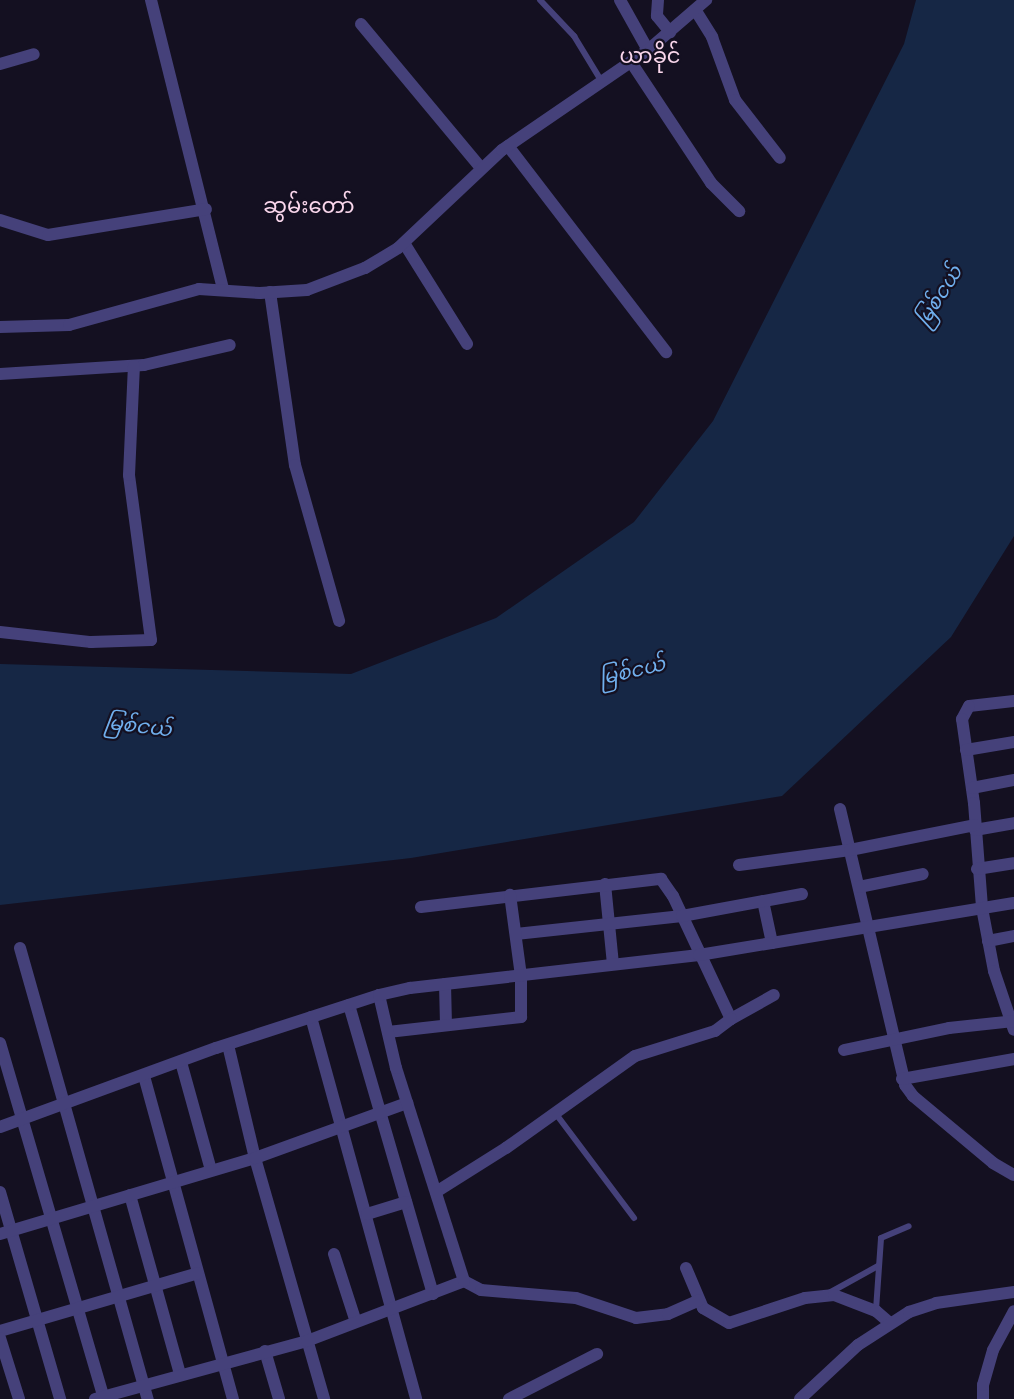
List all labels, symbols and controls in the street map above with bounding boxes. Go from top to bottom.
district label: ယာခိုင် [619,43,681,69]
district label: ဆွမ်းတော် [263,193,355,219]
water label: မြစ်ငယ် [911,261,967,331]
water label: မြစ်ငယ် [597,652,667,690]
water label: မြစ်ငယ် [103,710,173,742]

